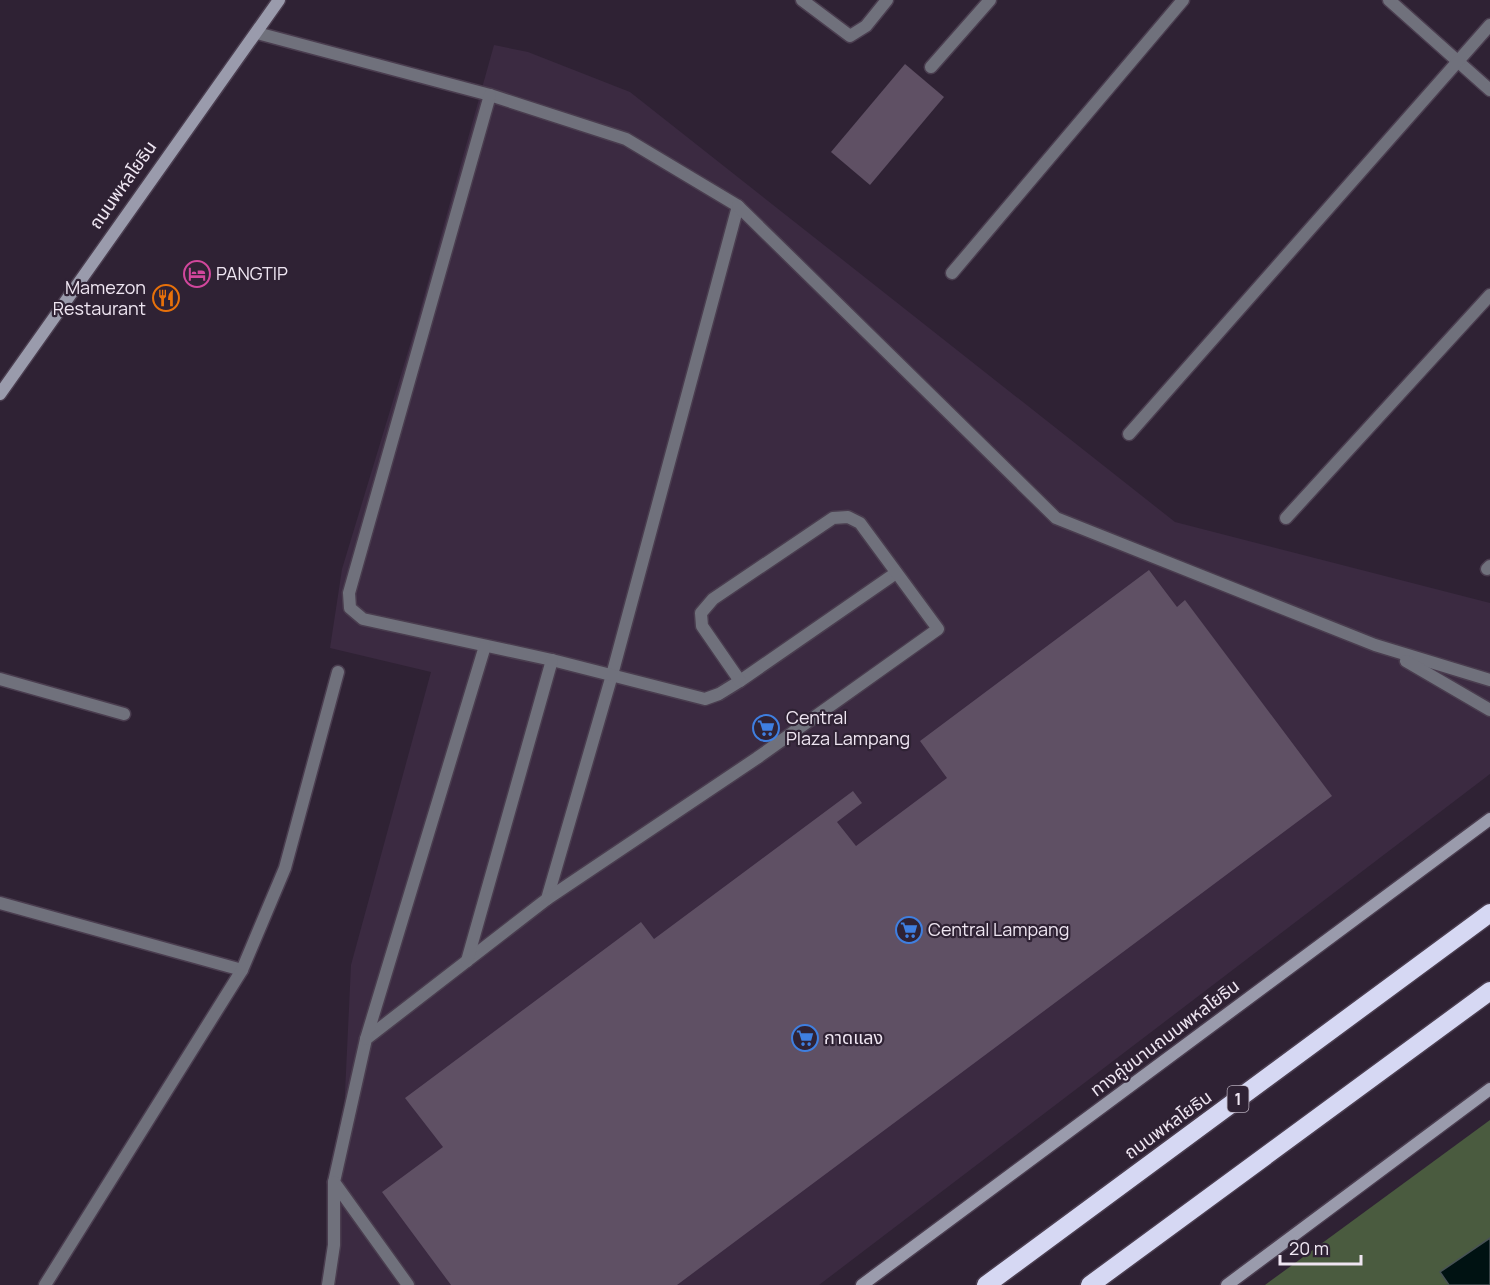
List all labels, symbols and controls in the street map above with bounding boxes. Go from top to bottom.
street label: ถนนพหลโยธิน [83,135,161,233]
hotel icon: PANGTIP [182,259,212,289]
place label: PANGTIP [216,261,288,285]
place label: Mamezon Restaurant [53,275,146,320]
restaurant icon: Mamezon Restaurant [151,283,181,313]
place label: Central Plaza Lampang [786,705,910,750]
supermarket icon: Central Plaza Lampang [751,713,781,743]
supermarket icon: Central Lampang [894,915,924,945]
place label: Central Lampang [928,917,1069,941]
street label: ทางคู่ขนานถนนพหลโยธิน [1085,973,1244,1102]
supermarket icon: กาดแลง [790,1023,820,1053]
place label: กาดแลง [824,1025,883,1049]
street label: ถนนพหลโยธิน [1119,1084,1216,1164]
road number: 1 [1228,1086,1248,1112]
scale bar [1280,1228,1361,1266]
text: 20 m [1289,1236,1329,1260]

